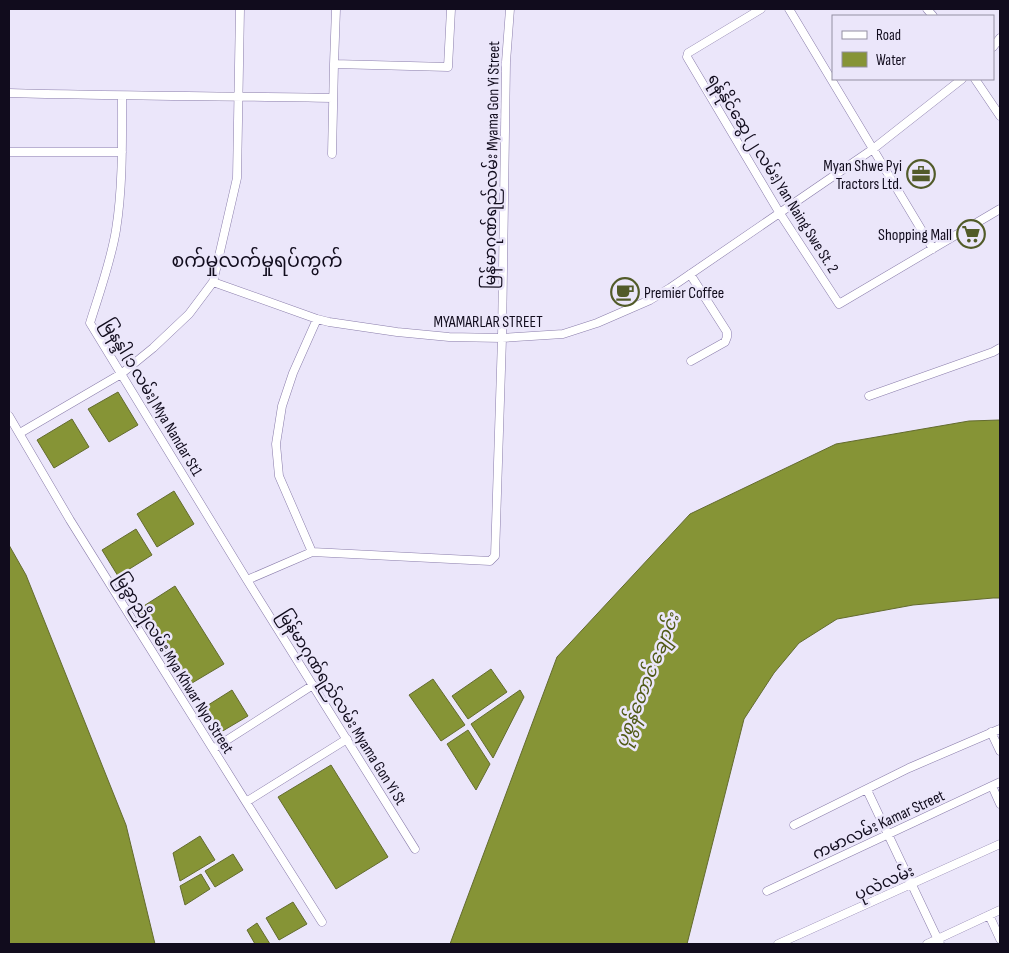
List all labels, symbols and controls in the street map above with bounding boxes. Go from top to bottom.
legend [832,15,994,80]
text: Road [876,26,901,45]
street label: မြန်မာဂုဏ်ရည်လမ်း Myama Gon Yi Street [478,41,508,289]
text: Water [876,51,907,70]
street label: ရန်နိုင်ဆွေ (၂ လမ်း) Yan Naing Swe St. 2 [700,69,845,279]
place label: Myan Shwe Pyi Tractors Ltd. [823,157,902,194]
office icon: Myan Shwe Pyi Tractors Ltd. [906,159,936,189]
supermarket icon: Shopping Mall [956,219,986,249]
place label: Shopping Mall [878,226,952,245]
district label: စက်မှုလက်မှုရပ်ကွက် [171,246,343,276]
cafe icon: Premier Coffee [610,277,640,307]
place label: Premier Coffee [644,284,724,303]
street label: MYAMARLAR STREET [433,313,543,332]
street label: မြနန္ဒါ (၁ လမ်း) Mya Nandar St1 [94,314,209,482]
street label: မြခွာညိုလမ်း Mya Khwar Nyo Street [108,569,240,759]
street label: မြန်မာဂုဏ်ရည်လမ်း Myama Gon Yi St [270,605,412,811]
water label: ပုစွန်တောင် ချောင်း [608,607,688,752]
street label: ကမာလမ်း Kamar Street [808,784,948,864]
street label: ပုလဲလမ်း [851,859,919,909]

